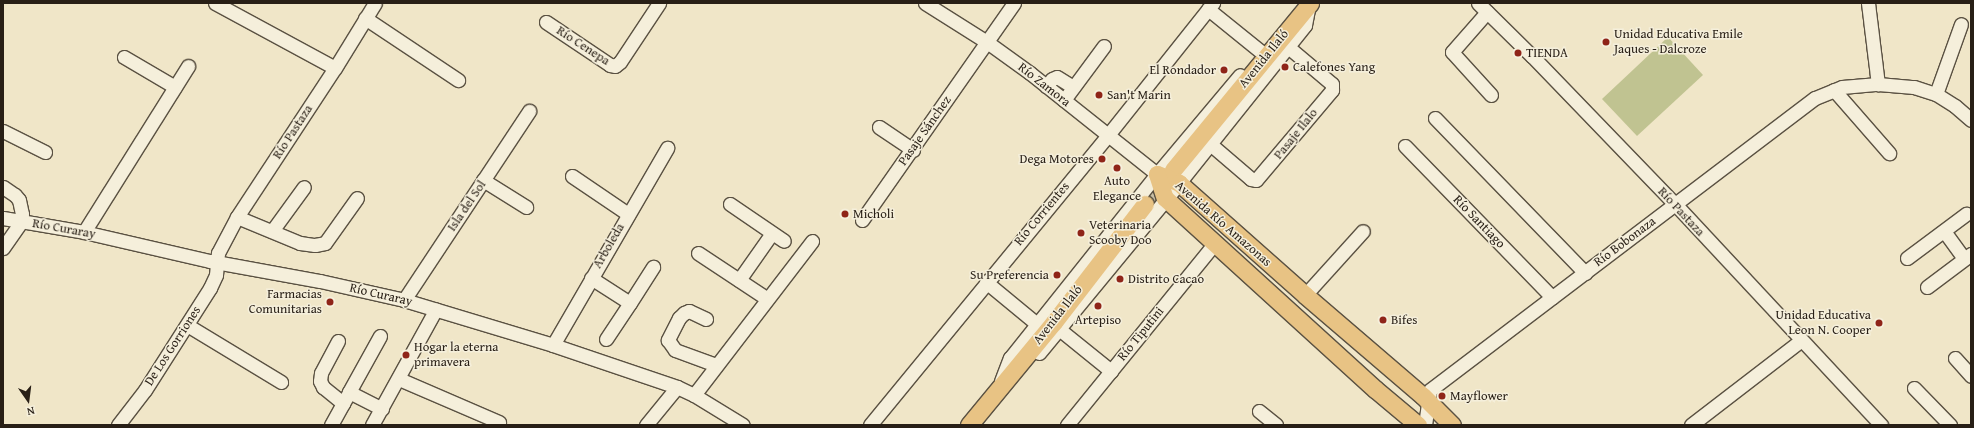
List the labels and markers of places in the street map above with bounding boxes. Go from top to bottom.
place label: Unidad Educativa Emile Jaques - Dalcroze [1614,27,1743,58]
marker: Unidad Educativa Emile Jaques - Dalcroze [1601,37,1611,47]
place label: TIENDA [1526,45,1568,61]
marker: TIENDA [1513,48,1523,58]
place label: Calefones Yang [1293,59,1375,75]
place label: El Rondador [1149,62,1216,78]
marker: Calefones Yang [1280,62,1290,72]
marker: El Rondador [1219,65,1229,75]
place label: San't Marin [1107,87,1171,103]
marker: San't Marin [1094,90,1104,100]
place label: Dega Motores [1020,151,1094,167]
marker: Dega Motores [1097,154,1107,164]
marker: Auto Elegance [1112,163,1122,173]
place label: Auto Elegance [1093,174,1141,205]
place label: Micholi [853,206,894,222]
marker: Micholi [840,209,850,219]
place label: Veterinaria Scooby Doo [1089,218,1152,249]
marker: Veterinaria Scooby Doo [1076,228,1086,238]
place label: Su Preferencia [970,267,1049,283]
marker: Su Preferencia [1052,270,1062,280]
place label: Distrito Cacao [1128,271,1204,287]
marker: Distrito Cacao [1115,274,1125,284]
place label: Farmacias Comunitarias [249,287,322,318]
marker: Farmacias Comunitarias [325,297,335,307]
marker: Artepiso [1093,301,1103,311]
place label: Unidad Educativa Leon N. Cooper [1776,308,1871,339]
place label: Artepiso [1075,312,1121,328]
place label: Bifes [1391,312,1417,328]
marker: Bifes [1378,315,1388,325]
marker: Unidad Educativa Leon N. Cooper [1874,318,1884,328]
place label: Hogar la eterna primavera [414,340,498,371]
marker: Hogar la eterna primavera [401,350,411,360]
place label: Mayflower [1450,388,1508,404]
marker: Mayflower [1437,391,1447,401]

